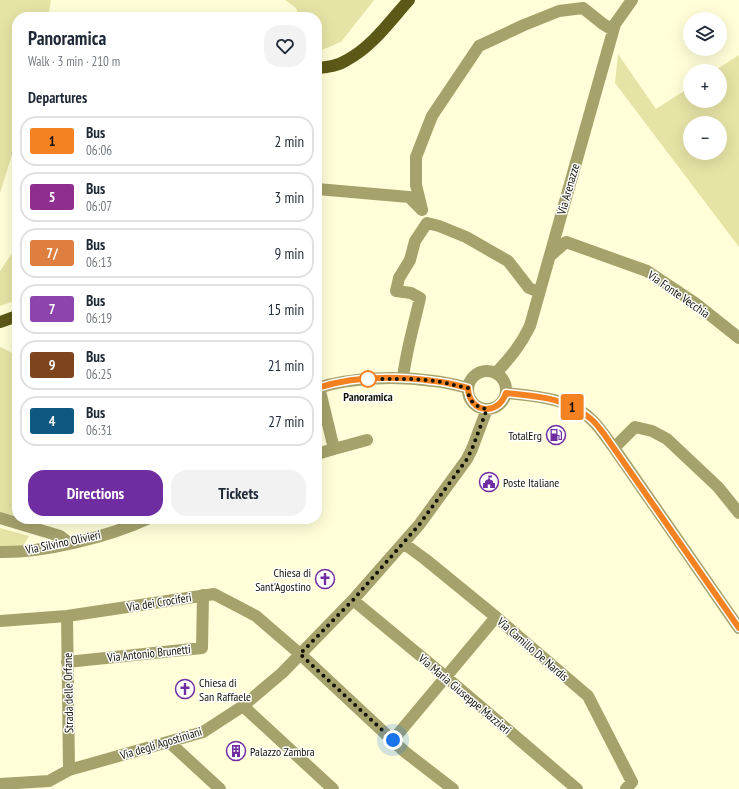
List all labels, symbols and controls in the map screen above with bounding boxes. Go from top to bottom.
map controls [683,12,727,160]
button: layers [683,12,727,56]
button: heart [264,25,306,67]
text: Panoramica [28,26,106,50]
text: Walk · 3 min · 210 m [28,53,120,70]
button: + [683,64,727,108]
text: Departures [28,88,87,107]
button: − [683,116,727,160]
text: Bus [86,123,105,142]
text: 1 [49,132,55,150]
text: 2 min [274,132,304,151]
text: 06:06 [86,142,112,159]
street label: Via Arenazze [553,162,582,217]
text: Bus [86,179,105,198]
text: 5 [49,188,55,206]
text: 3 min [274,188,304,207]
text: 06:07 [86,198,112,215]
text: Bus [86,235,105,254]
text: 7/ [46,244,58,262]
text: 9 min [274,244,304,263]
text: 06:13 [86,254,112,271]
street label: Via Fonte Vecchia [644,267,713,321]
text: Bus [86,291,105,310]
text: 7 [49,300,55,318]
text: 15 min [268,300,304,319]
text: 06:19 [86,310,112,327]
text: Bus [86,347,105,366]
text: 9 [49,356,55,374]
text: 21 min [268,356,304,375]
text: 06:25 [86,366,112,383]
marker: Panoramica [359,370,377,388]
place label: Panoramica [343,389,393,404]
line badge: 1 [559,394,585,420]
text: 1 [569,398,575,416]
text: Bus [86,403,105,422]
text: 4 [49,412,55,430]
text: 27 min [268,412,304,431]
text: 06:31 [86,422,112,439]
fuel station icon: TotalErg [545,424,567,446]
place label: TotalErg [508,428,542,443]
button: Directions [28,470,163,516]
button: Tickets [171,470,306,516]
public building icon: Poste Italiane [478,471,500,493]
place label: Poste Italiane [503,475,559,490]
street label: Via Silvino Olivieri [23,527,102,557]
place label: Chiesa di Sant'Agostino [255,565,311,594]
church icon: Chiesa di Sant'Agostino [314,568,336,590]
street label: Via dei Crociferi [125,589,192,615]
street label: Via Camillo De Nardis [494,613,572,684]
street label: Via Antonio Brunetti [106,641,191,665]
street label: Via Maria Giuseppe Mazzieri [415,650,514,737]
street label: Strada delle Orfane [60,653,76,733]
place label: Chiesa di San Raffaele [199,675,251,704]
church icon: Chiesa di San Raffaele [174,678,196,700]
street label: Via degli Agostiniani [117,723,204,763]
your location [383,730,403,750]
building icon: Palazzo Zambra [225,740,247,762]
place label: Palazzo Zambra [250,744,315,759]

